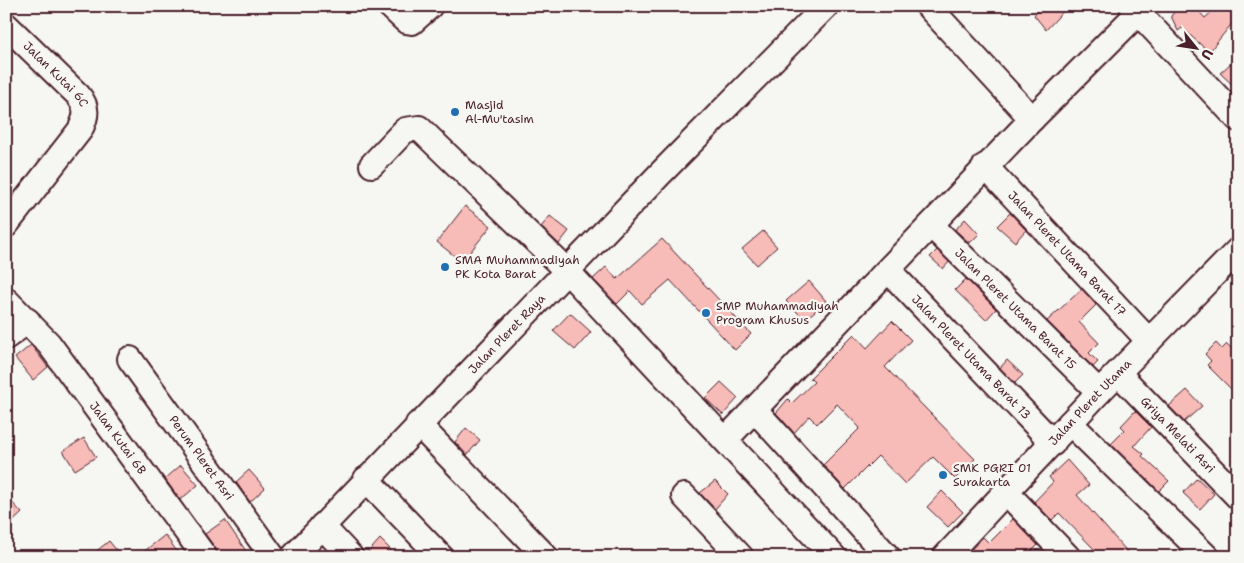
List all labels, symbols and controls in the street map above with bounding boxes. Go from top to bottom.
north arrow [1172,22,1222,72]
street label: Jalan Kutai 6C [20,38,92,109]
text: U [1197,46,1217,63]
place label: Masjid Al-Mu'tasim [465,97,534,127]
marker: Masjid Al-Mu'tasim [449,106,461,118]
street label: Jalan Pleret Utama Barat 17 [1004,188,1130,320]
street label: Jalan Pleret Utama Barat 15 [951,245,1080,373]
place label: SMA Muhammadiyah PK Kota Barat [455,252,580,282]
marker: SMA Muhammadiyah PK Kota Barat [439,261,451,273]
street label: Jalan Pleret Raya [465,290,549,377]
street label: Jalan Pleret Utama Barat 13 [908,292,1034,423]
place label: SMP Muhammadiyah Program Khusus [716,298,839,328]
marker: SMP Muhammadiyah Program Khusus [700,307,712,319]
street label: Jalan Pleret Utama [1045,355,1135,449]
street label: Griya Melati Asri [1137,393,1219,477]
street label: Jalan Kutai 6B [86,398,150,478]
street label: Perum Pleret Asri [165,412,237,503]
place label: SMK PGRI 01 Surakarta [953,460,1031,490]
marker: SMK PGRI 01 Surakarta [937,469,949,481]

